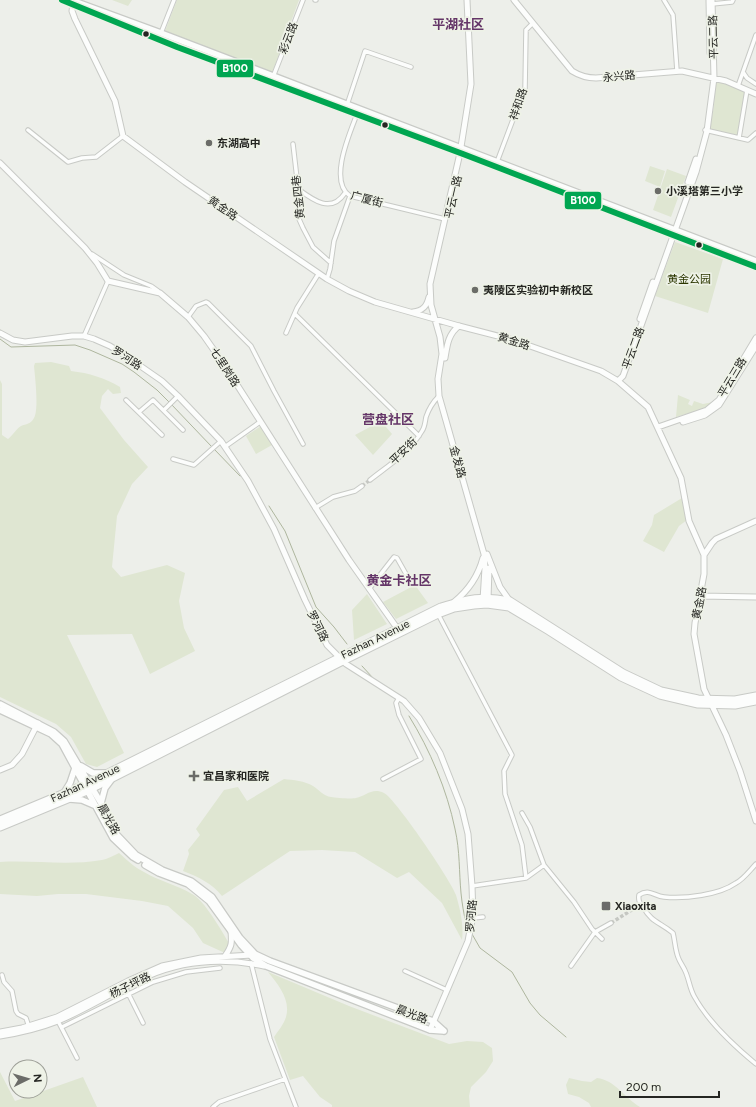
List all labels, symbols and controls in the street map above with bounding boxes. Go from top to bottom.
street label: 平云二路 [707,15,720,59]
district label: 平湖社区 [432,17,484,32]
street label: 彩云路 [276,20,300,56]
unlabelled marker [141,29,151,39]
line badge: B100 [216,59,254,78]
text: B100 [222,62,248,75]
street label: 永兴路 [602,69,636,84]
street label: 祥和路 [507,86,530,122]
unlabelled marker [380,120,390,130]
place label: 东湖高中 [217,137,261,150]
marker: 东湖高中 [204,138,214,148]
street label: 黄金四巷 [290,174,307,220]
street label: 平云一路 [442,174,465,220]
place label: 小溪塔第三小学 [666,185,743,198]
marker: 小溪塔第三小学 [653,186,663,196]
street label: 广厦街 [349,189,384,210]
line badge: B100 [564,191,602,210]
street label: 黄金路 [205,194,240,223]
text: B100 [570,194,596,207]
unlabelled marker [694,240,704,250]
park label: 黄金公园 [667,273,711,286]
place label: 夷陵区实验初中新校区 [483,284,593,297]
marker: 夷陵区实验初中新校区 [470,285,480,295]
street label: 平云二路 [620,325,647,371]
street label: 黄金路 [496,330,532,353]
street label: 罗河路 [109,344,144,373]
street label: 七里岗路 [207,345,242,389]
street label: 平云三路 [716,355,749,399]
district label: 营盘社区 [362,412,414,427]
street label: 平安街 [387,435,420,467]
street label: 金发路 [447,445,468,480]
district label: 黄金卡社区 [366,573,432,588]
street label: 黄金路 [690,586,709,621]
street label: 罗河路 [304,609,331,644]
street label: Fazhan Avenue [339,617,412,662]
street label: Fazhan Avenue [49,762,122,805]
marker: 宜昌家和医院 [188,770,200,782]
place label: 宜昌家和医院 [203,770,269,783]
street label: 晨光路 [95,802,122,837]
street label: 罗河路 [464,899,479,933]
marker: Xiaoxita [600,900,612,912]
place label: Xiaoxita [615,900,657,913]
street label: 杨子坪路 [108,970,153,1001]
street label: 晨光路 [394,1003,430,1026]
north arrow [8,1059,48,1099]
text: N [31,1073,44,1083]
scale bar [620,1073,719,1099]
text: 200 m [626,1080,661,1094]

